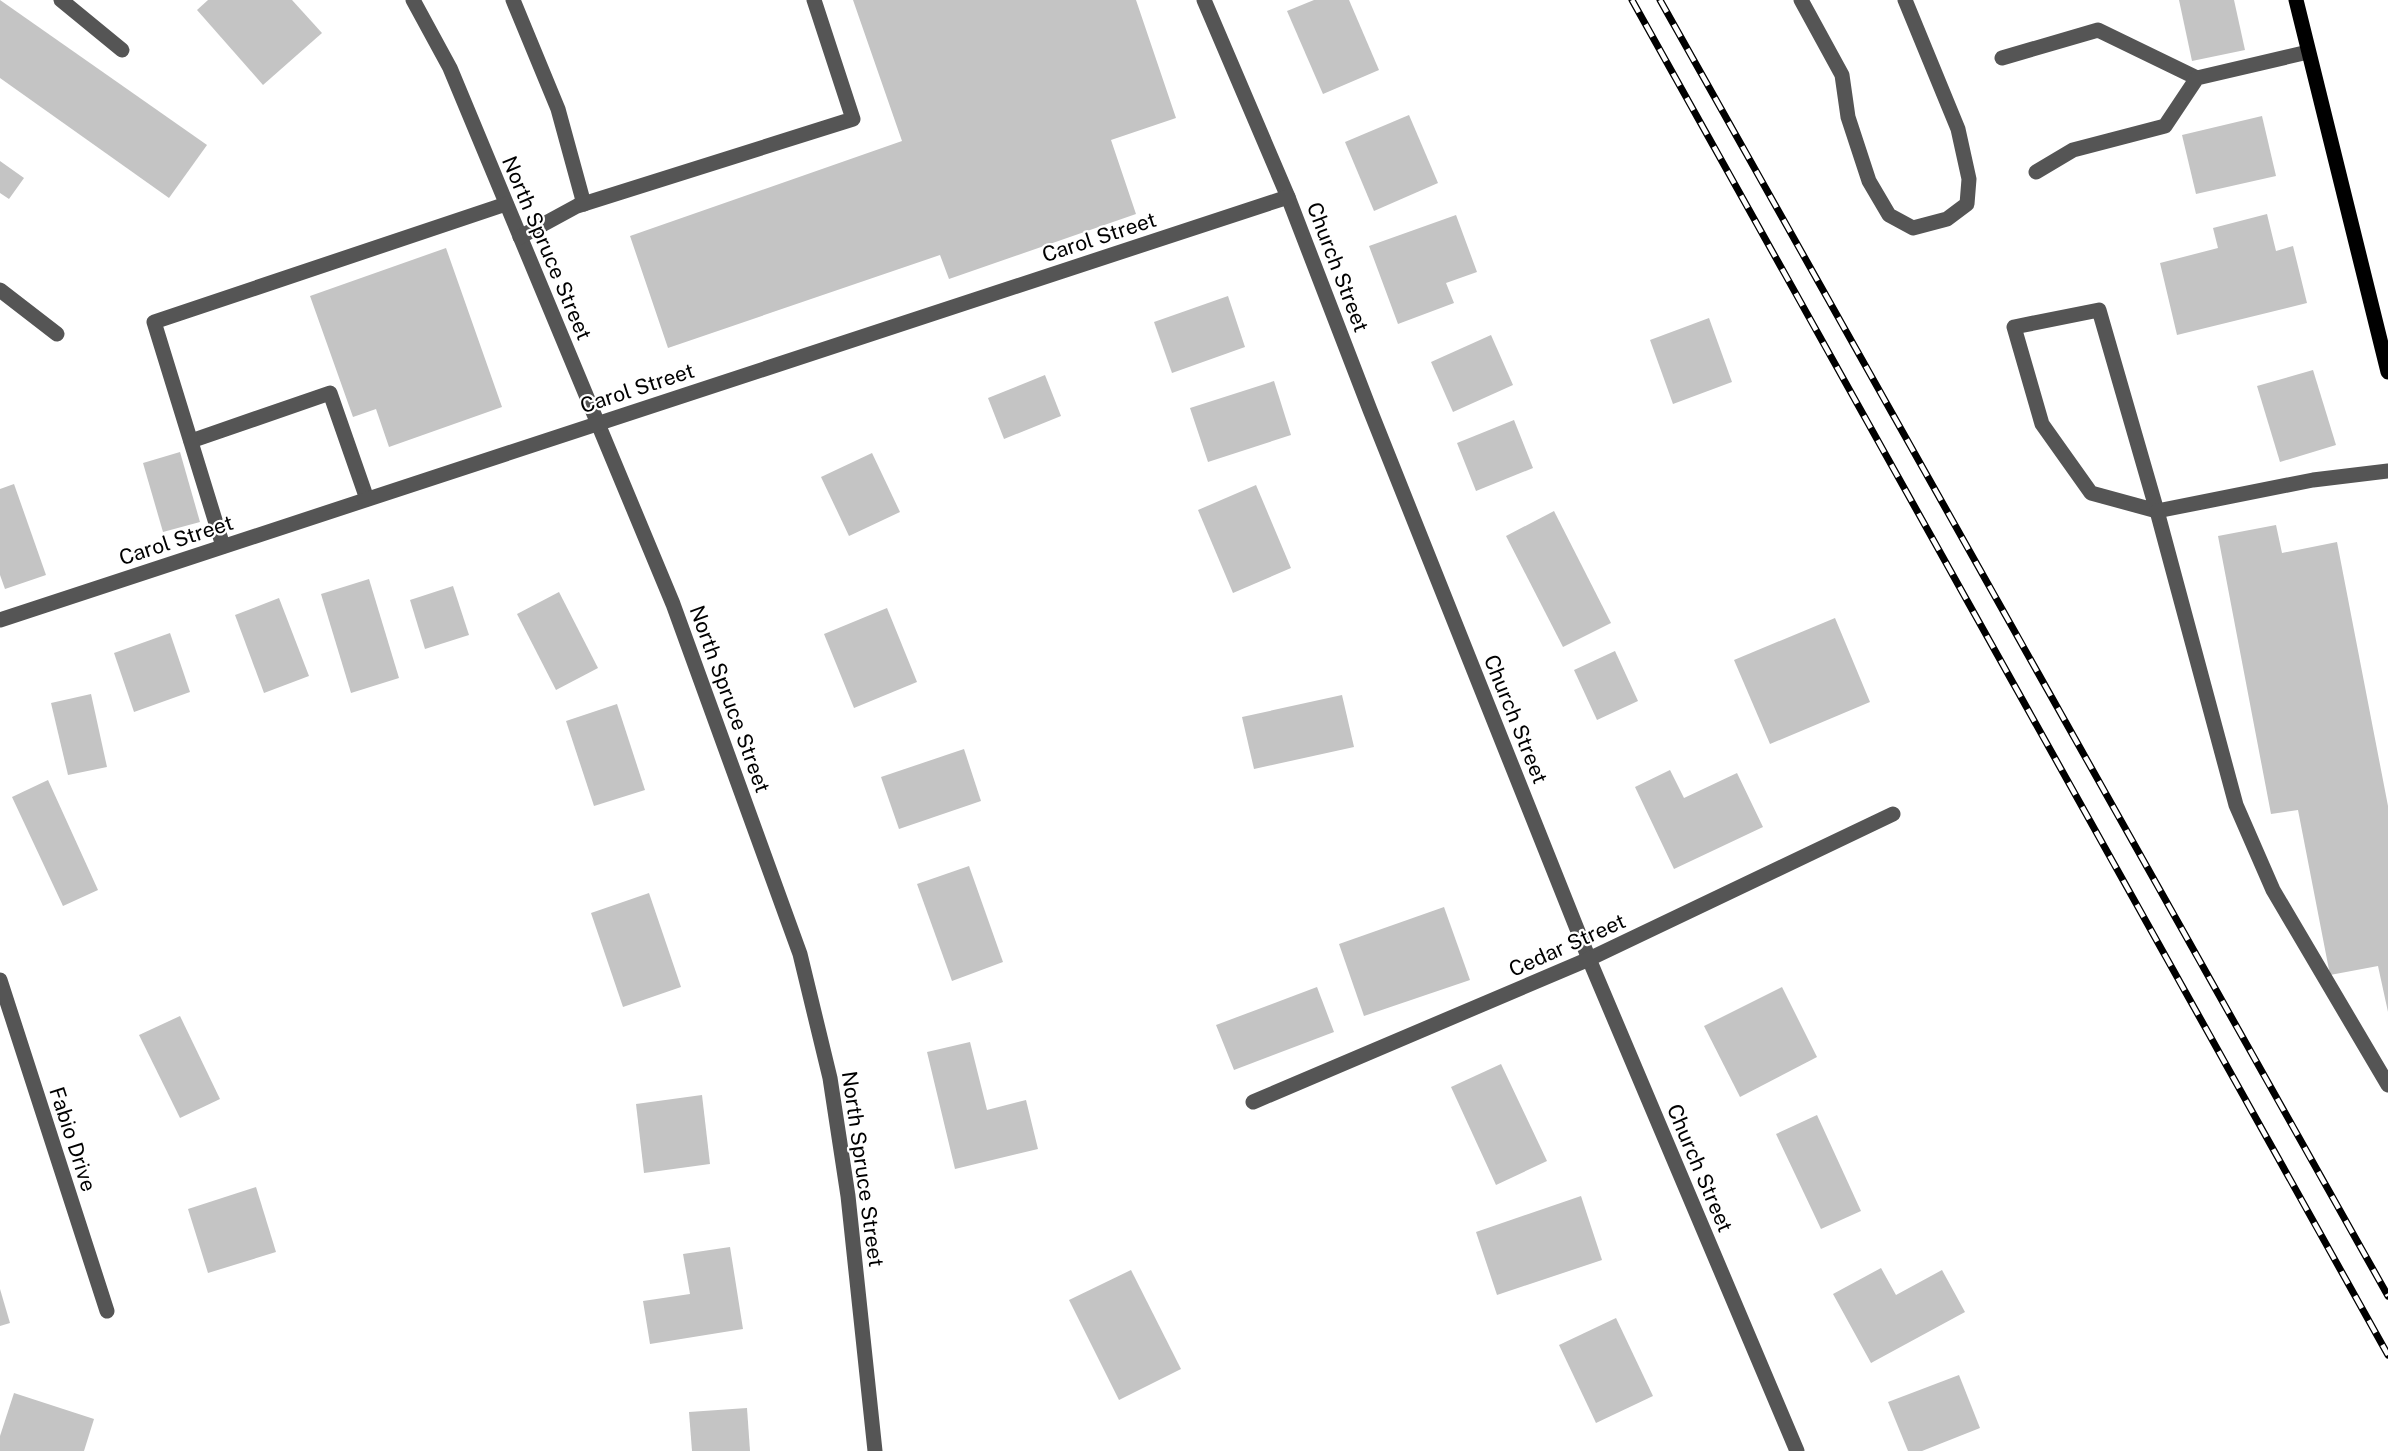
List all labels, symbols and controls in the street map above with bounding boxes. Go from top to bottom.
street label: North Spruce Street [497,152,597,344]
street label: Church Street [1302,199,1374,335]
street label: Carol Street [1039,207,1159,267]
street label: Carol Street [577,358,697,418]
street label: Carol Street [116,510,236,570]
street label: North Spruce Street [685,602,775,796]
street label: Church Street [1479,651,1553,787]
street label: Cedar Street [1505,908,1629,982]
street label: North Spruce Street [837,1070,889,1268]
street label: Fabio Drive [44,1083,102,1195]
street label: Church Street [1662,1100,1738,1236]

